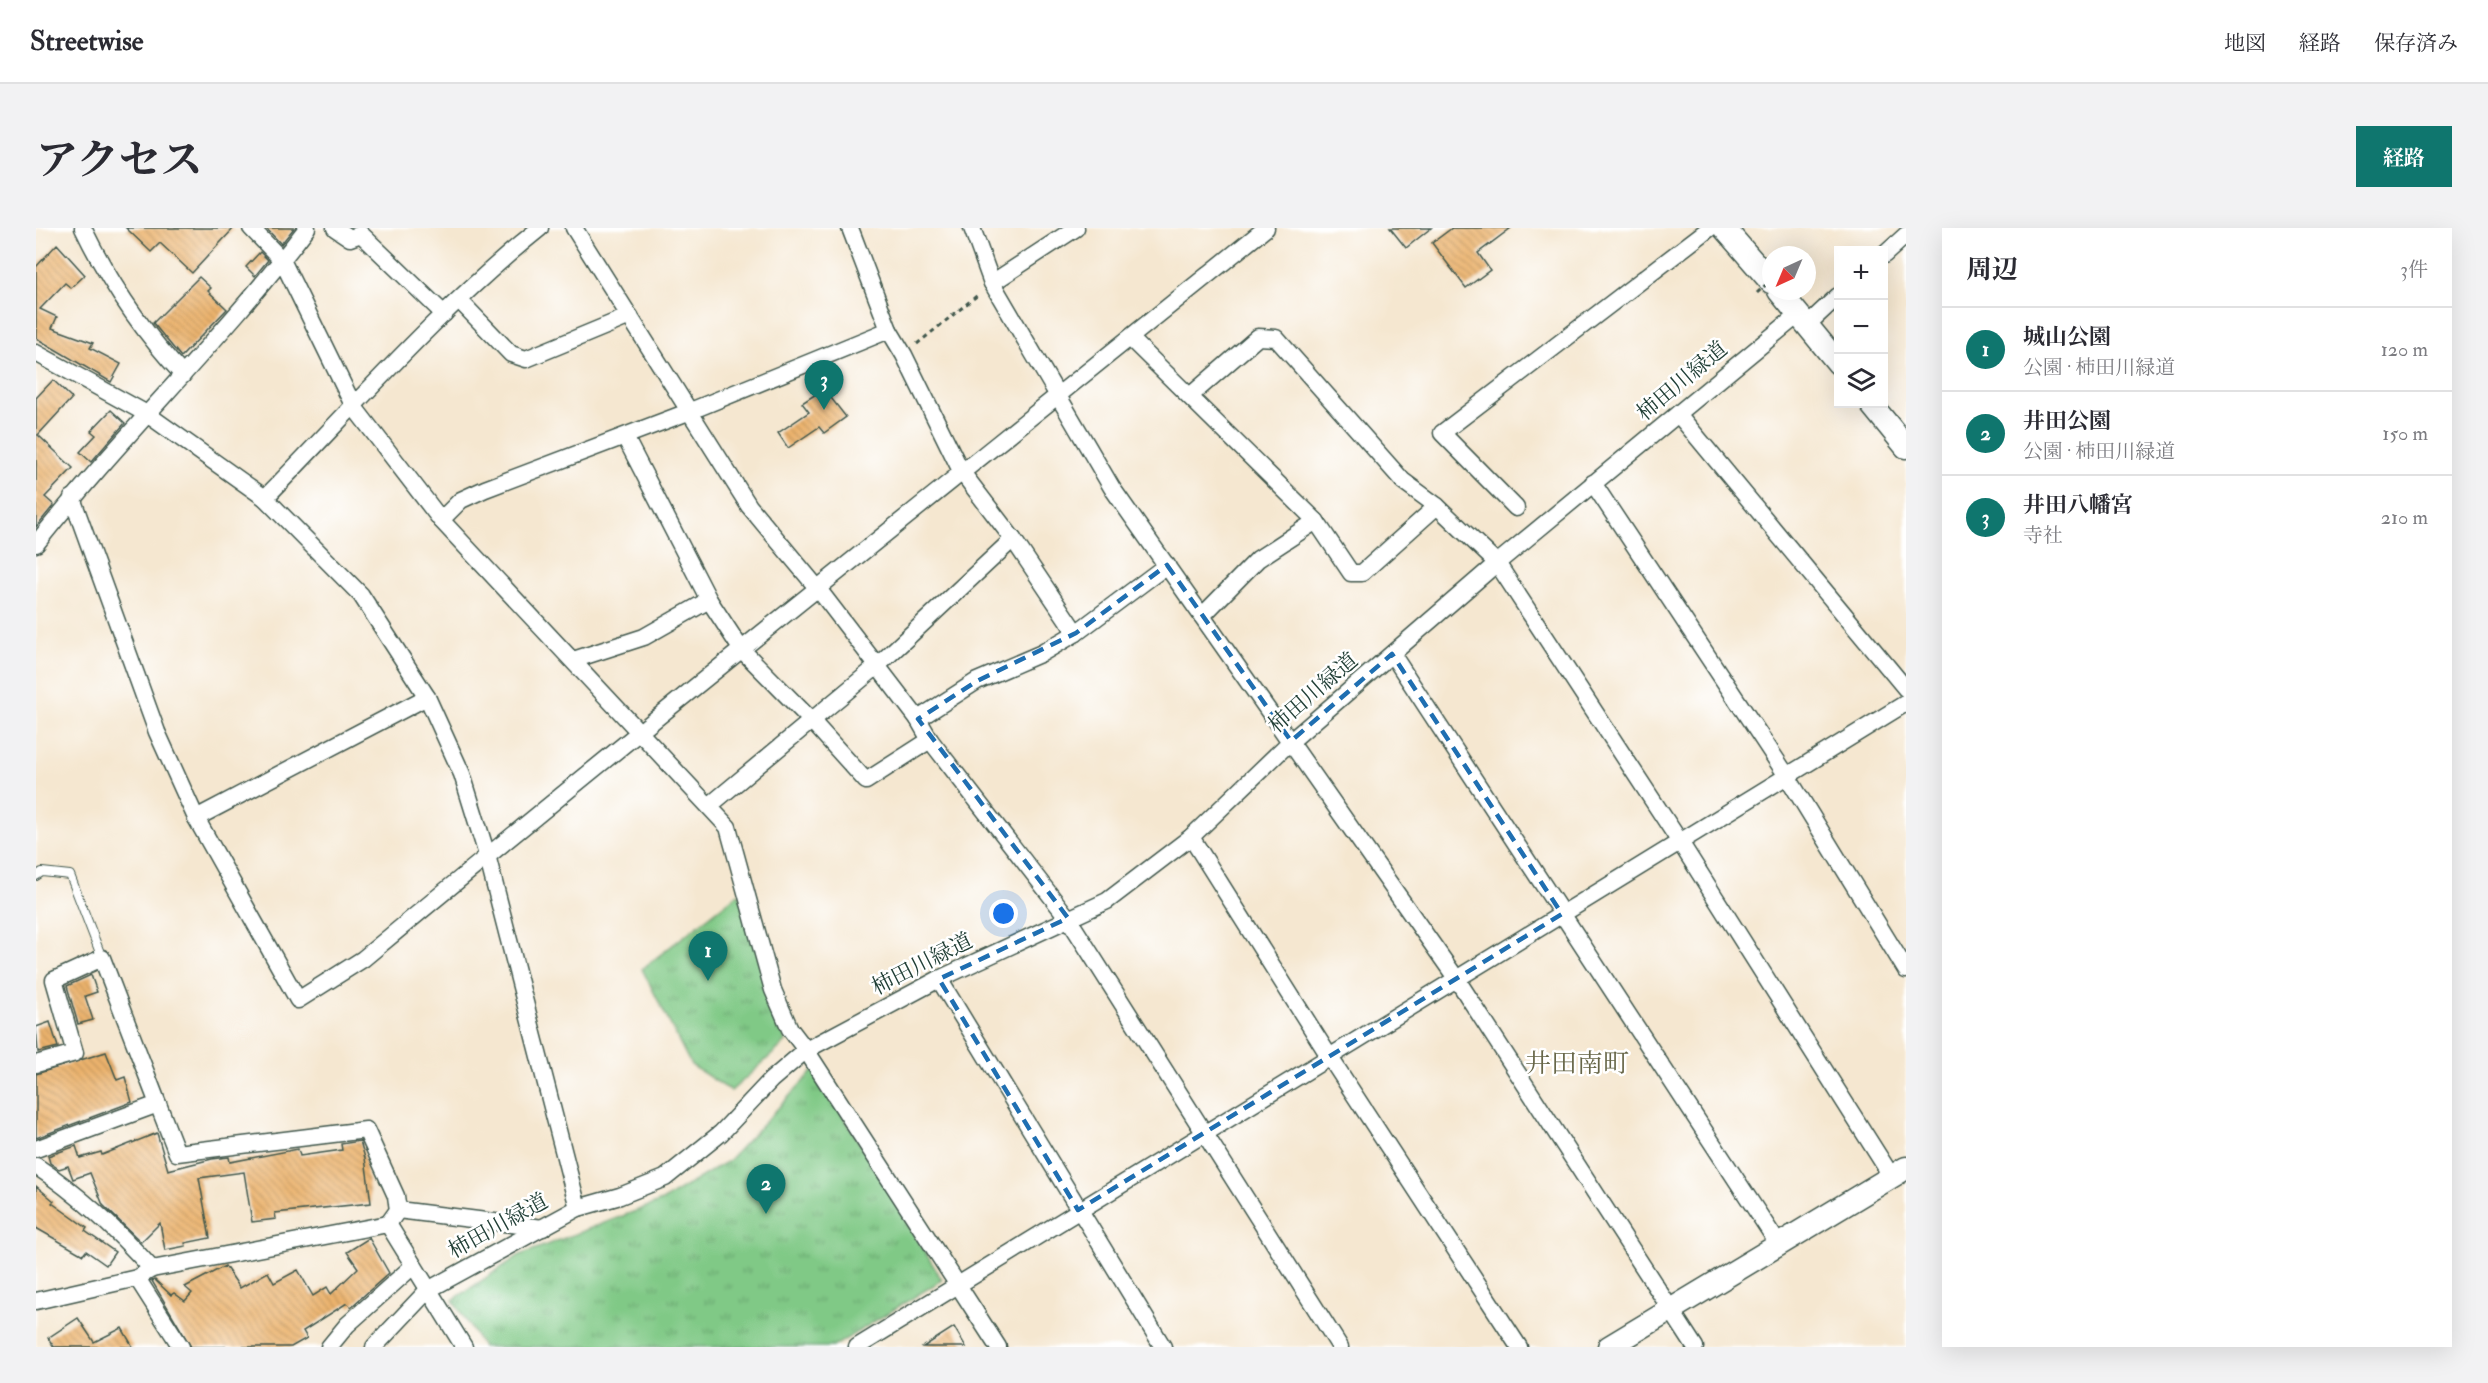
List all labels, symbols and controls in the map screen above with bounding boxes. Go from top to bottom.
text: Streetwise [30,24,144,59]
text: 地図 [2224,30,2266,57]
text: 経路 [2299,30,2341,57]
text: 保存済み [2374,30,2458,57]
button: 経路 [2356,126,2452,187]
text: アクセス [36,135,203,187]
north arrow [1762,246,1816,300]
map controls [1834,246,1888,408]
button: + [1834,246,1888,300]
text: 周辺 [1966,254,2018,286]
text: 3件 [2400,257,2428,282]
button: − [1834,300,1888,354]
text: 城山公園 [2023,323,2111,351]
street label: 柿田川緑道 [1631,335,1733,427]
text: 1 [1982,337,1989,362]
text: 120 m [2381,337,2428,362]
button: layers [1834,354,1888,408]
text: 公園 · 柿田川緑道 [2023,355,2175,380]
pin: 3 [804,360,844,410]
text: 井田公園 [2023,407,2111,435]
text: 2 [1980,421,1991,446]
text: 150 m [2382,421,2428,446]
text: 公園 · 柿田川緑道 [2023,439,2175,464]
text: 井田八幡宮 [2023,491,2133,519]
text: 3 [1982,505,1989,530]
text: 210 m [2381,505,2428,530]
text: 寺社 [2023,523,2063,548]
street label: 柿田川緑道 [1262,646,1364,740]
your location [989,899,1018,928]
street label: 柿田川緑道 [867,927,977,1001]
pin: 1 [688,932,728,981]
district label: 井田南町 [1525,1048,1629,1080]
pin: 2 [746,1164,786,1214]
street label: 柿田川緑道 [443,1187,553,1265]

